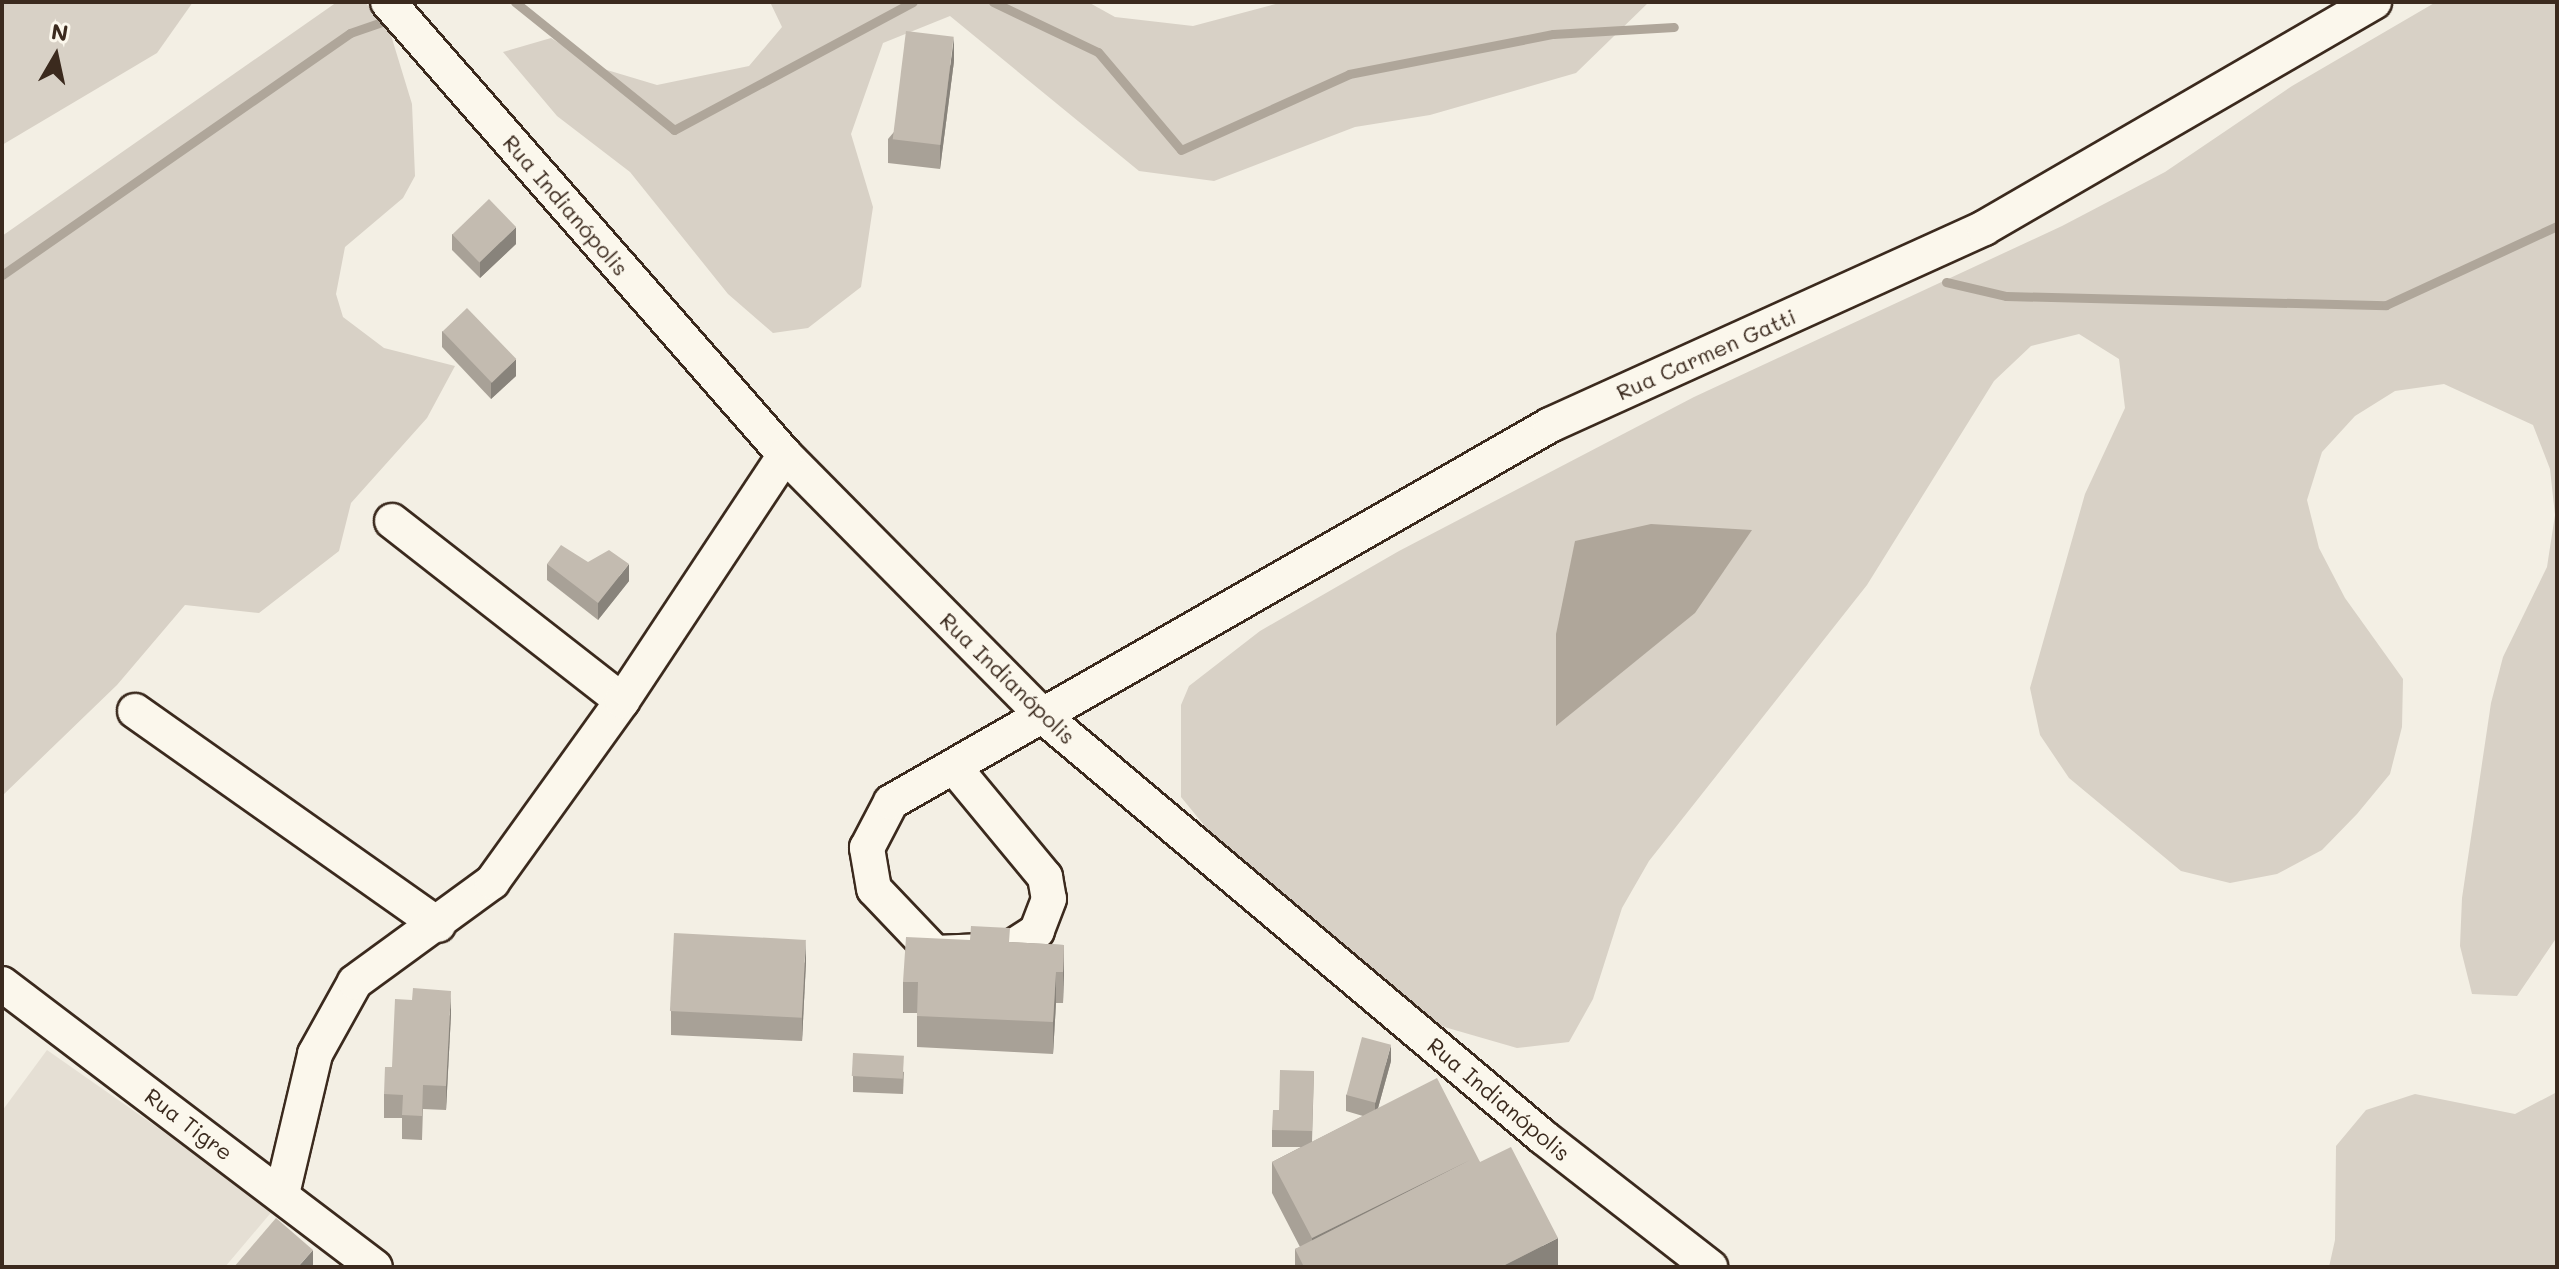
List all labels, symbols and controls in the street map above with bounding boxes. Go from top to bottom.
north arrow [16,16,96,96]
text: N [49,16,70,47]
street label: Rua Indianópolis [498,129,634,281]
street label: Rua Carmen Gatti [1612,303,1800,405]
street label: Rua Indianópolis [935,607,1081,749]
street label: Rua Indianópolis [1422,1032,1576,1166]
street label: Rua Tigre [140,1082,238,1166]

